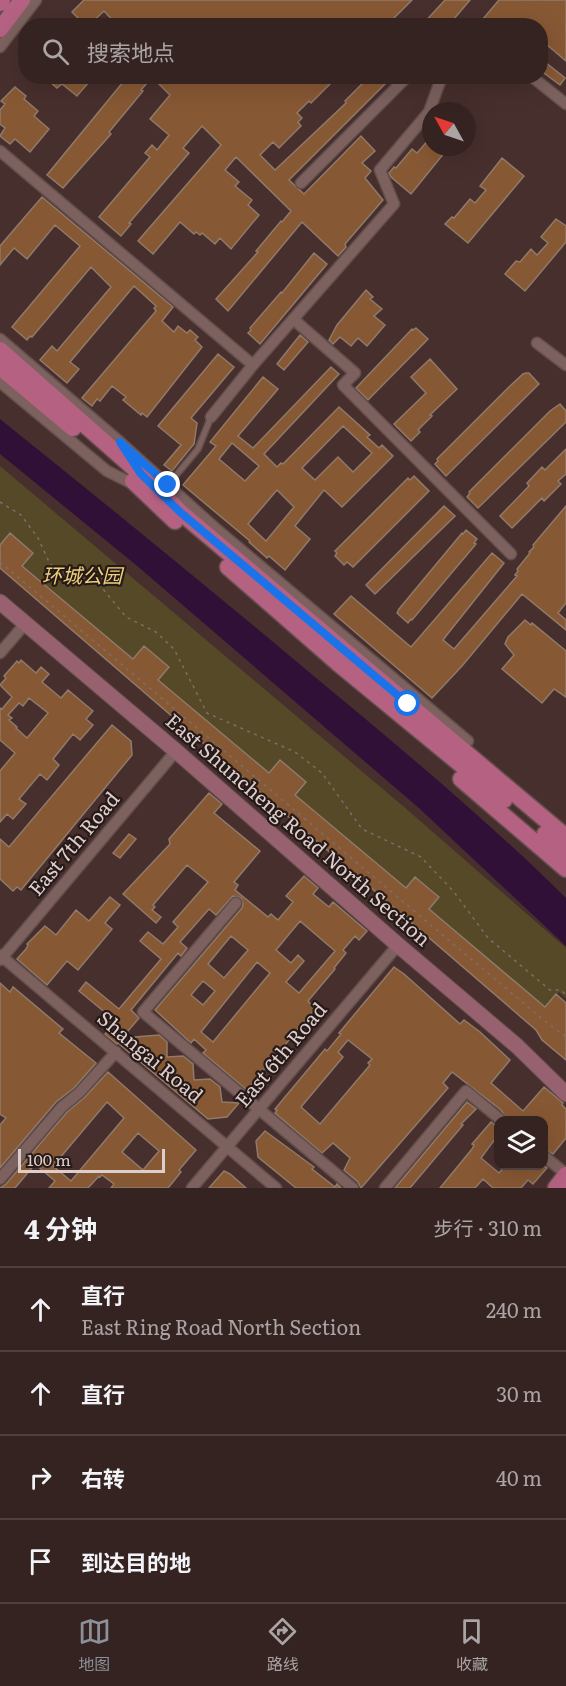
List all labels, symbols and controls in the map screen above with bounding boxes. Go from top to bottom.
search box [18,18,548,84]
icon: search [39,35,72,68]
text: 搜索地点 [87,35,175,68]
north arrow [422,102,476,156]
route end [154,471,180,497]
park label: 环城公园 [42,559,125,589]
route start [394,690,420,716]
street label: East Shuncheng Road North Section [160,705,438,952]
street label: East 7th Road [20,784,125,901]
street label: East 6th Road [227,995,332,1113]
street label: Shangai Road [92,1002,211,1109]
map controls [494,1116,548,1170]
button: layers [494,1116,548,1170]
scale bar [18,1146,165,1174]
text: 100 m [27,1147,71,1171]
text: 4 分钟 [24,1208,97,1247]
text: 步行 · 310 m [433,1212,542,1242]
text: 直行 [81,1278,125,1311]
icon: ahead [24,1293,57,1326]
text: 240 m [486,1294,542,1324]
text: East Ring Road North Section [81,1311,361,1341]
icon: ahead [24,1377,57,1410]
text: 直行 [81,1377,125,1410]
text: 30 m [496,1378,542,1408]
icon: right [24,1461,57,1494]
text: 右转 [81,1461,125,1494]
text: 40 m [496,1462,542,1492]
icon: arrive [24,1545,57,1578]
text: 到达目的地 [81,1545,191,1578]
tab: 地图 [78,1615,111,1675]
tab: 路线 [266,1615,299,1675]
tab: 收藏 [455,1615,488,1675]

